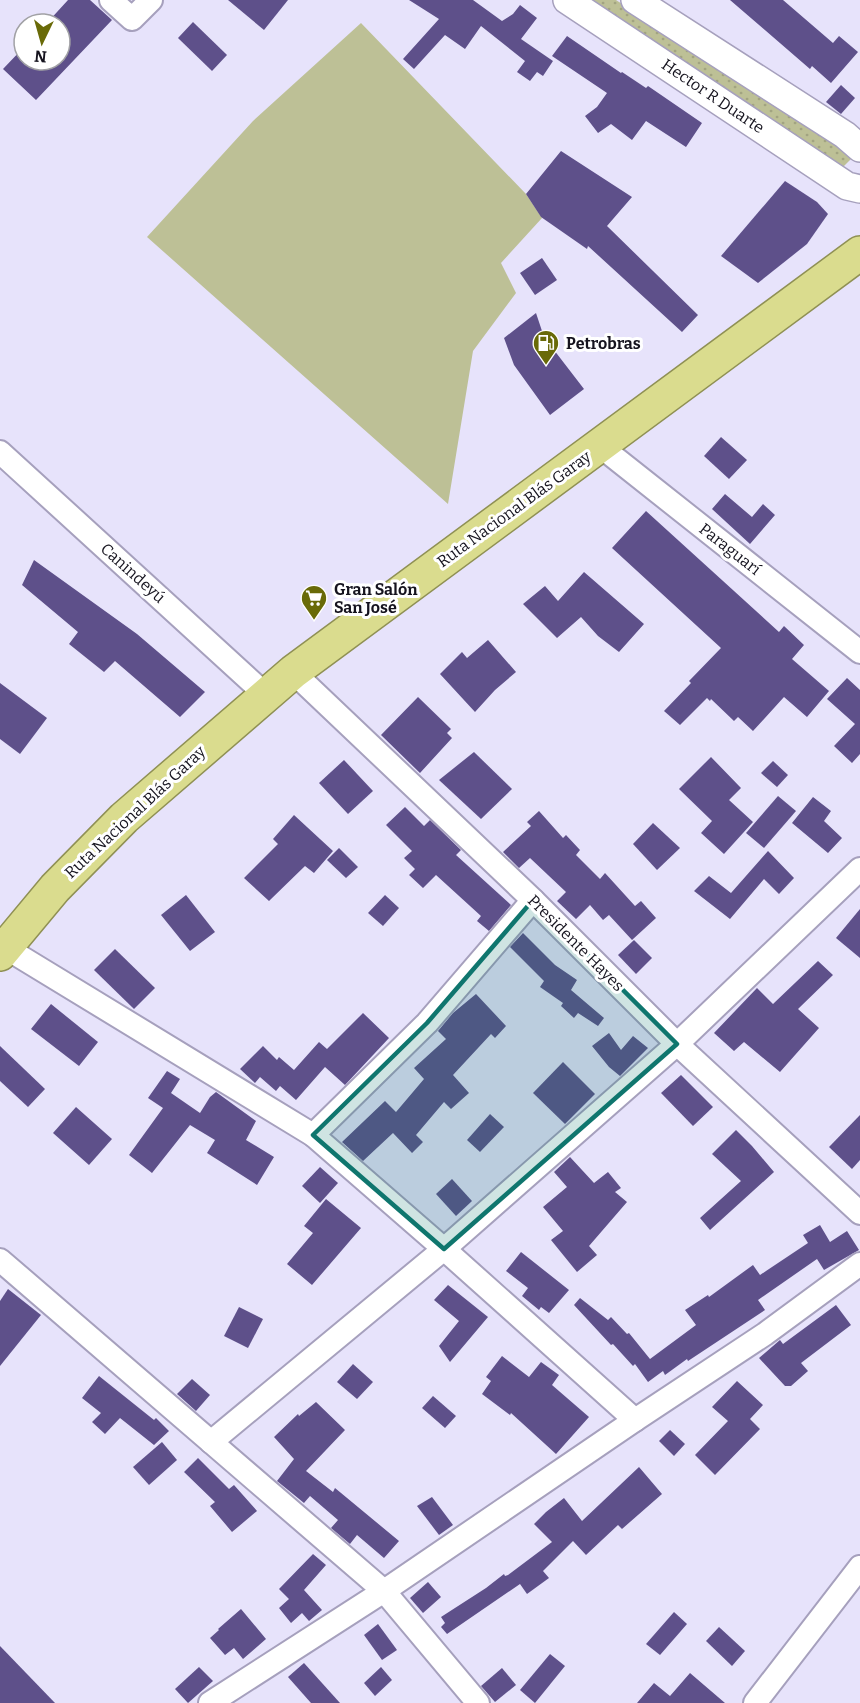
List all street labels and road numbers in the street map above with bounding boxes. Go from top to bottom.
street label: Hector R Duarte [658,55,768,137]
street label: Ruta Nacional Blás Garay [433,447,595,571]
street label: Paraguarí [696,519,765,579]
street label: Canindeyú [97,539,169,607]
street label: Ruta Nacional Blás Garay [61,741,210,882]
street label: Presidente Hayes [524,891,628,995]

